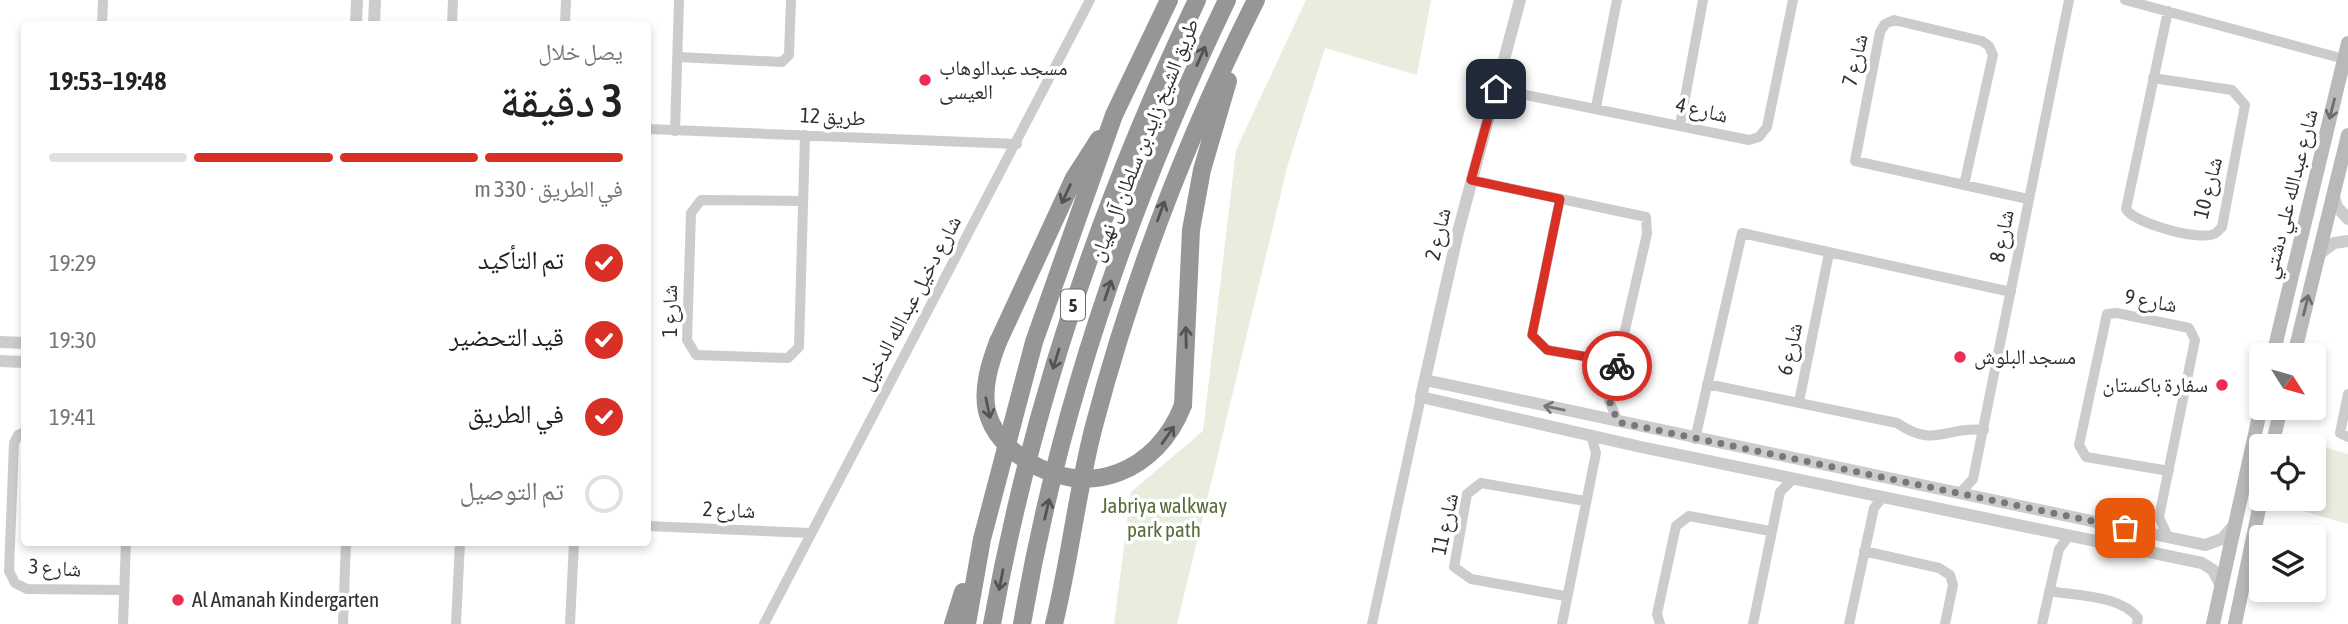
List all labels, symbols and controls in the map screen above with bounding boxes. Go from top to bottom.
street label: طريق الشيخ زايد بن سلطان آل نهيان [1083,15,1205,265]
street label: شارع 7 [1836,31,1874,89]
text: يصل خلال [538,39,623,65]
one-way arrow [1195,46,1208,67]
place label: مسجد عبدالوهاب العيسى [939,55,1067,105]
pin [1466,59,1526,119]
text: 19:48–19:53 [49,66,166,96]
icon: home [1477,70,1515,108]
marker: مسجد عبدالوهاب العيسى [917,72,933,88]
text: 3 دقيقة [499,74,623,127]
street label: شارع 4 [1673,91,1731,129]
one-way arrow [2325,97,2338,120]
street label: طريق 12 [800,102,866,132]
street label: شارع عبدالله علي دشتي [2256,106,2327,282]
street label: شارع 10 [2188,155,2228,221]
text: في الطريق · 330 m [474,176,623,202]
one-way arrow [1059,183,1072,204]
one-way arrow [1156,200,1169,222]
street label: شارع 2 [1419,205,1457,263]
street label: شارع 8 [1984,208,2020,264]
street label: شارع دخيل عبدالله الدخيل [853,211,967,395]
icon: check [585,244,623,282]
text: تم التأكيد [478,245,564,275]
text: 19:29 [49,250,96,276]
one-way arrow [1103,280,1115,302]
street label: شارع 9 [2123,284,2179,318]
street label: شارع 1 [657,285,683,337]
road number: 5 [1061,290,1085,320]
one-way arrow [2300,294,2313,317]
icon: check [585,321,623,359]
street label: شارع 6 [1772,321,1808,377]
text: قيد التحضير [449,322,564,352]
one-way arrow [1179,326,1193,349]
text: 19:30 [49,327,96,353]
courier [1582,331,1652,401]
north arrow [2249,343,2326,420]
map controls [2249,343,2326,602]
place label: مسجد البلوش [1974,344,2076,370]
icon: bike [1598,347,1636,385]
one-way arrow [1049,348,1061,370]
marker: مسجد البلوش [1952,349,1968,365]
place label: سفارة باكستان [2102,372,2208,397]
marker: سفارة باكستان [2214,377,2230,393]
one-way arrow [982,396,996,419]
icon: check [585,398,623,436]
text: في الطريق [467,399,564,429]
one-way arrow [1543,401,1566,414]
text: 19:41 [49,404,96,430]
one-way arrow [1161,426,1175,445]
button: locate [2249,434,2326,511]
text: تم التوصيل [459,476,564,506]
street label: شارع 11 [1426,491,1464,557]
park label: Jabriya walkway park path [1101,493,1227,541]
street label: شارع 2 [702,496,756,524]
one-way arrow [1040,498,1054,521]
pin [2095,498,2155,558]
icon: bag [2106,509,2144,547]
button: layers [2249,525,2326,602]
street label: شارع 3 [28,553,82,583]
one-way arrow [994,568,1007,591]
place label: Al Amanah Kindergarten [192,587,379,611]
marker: Al Amanah Kindergarten [170,592,186,608]

